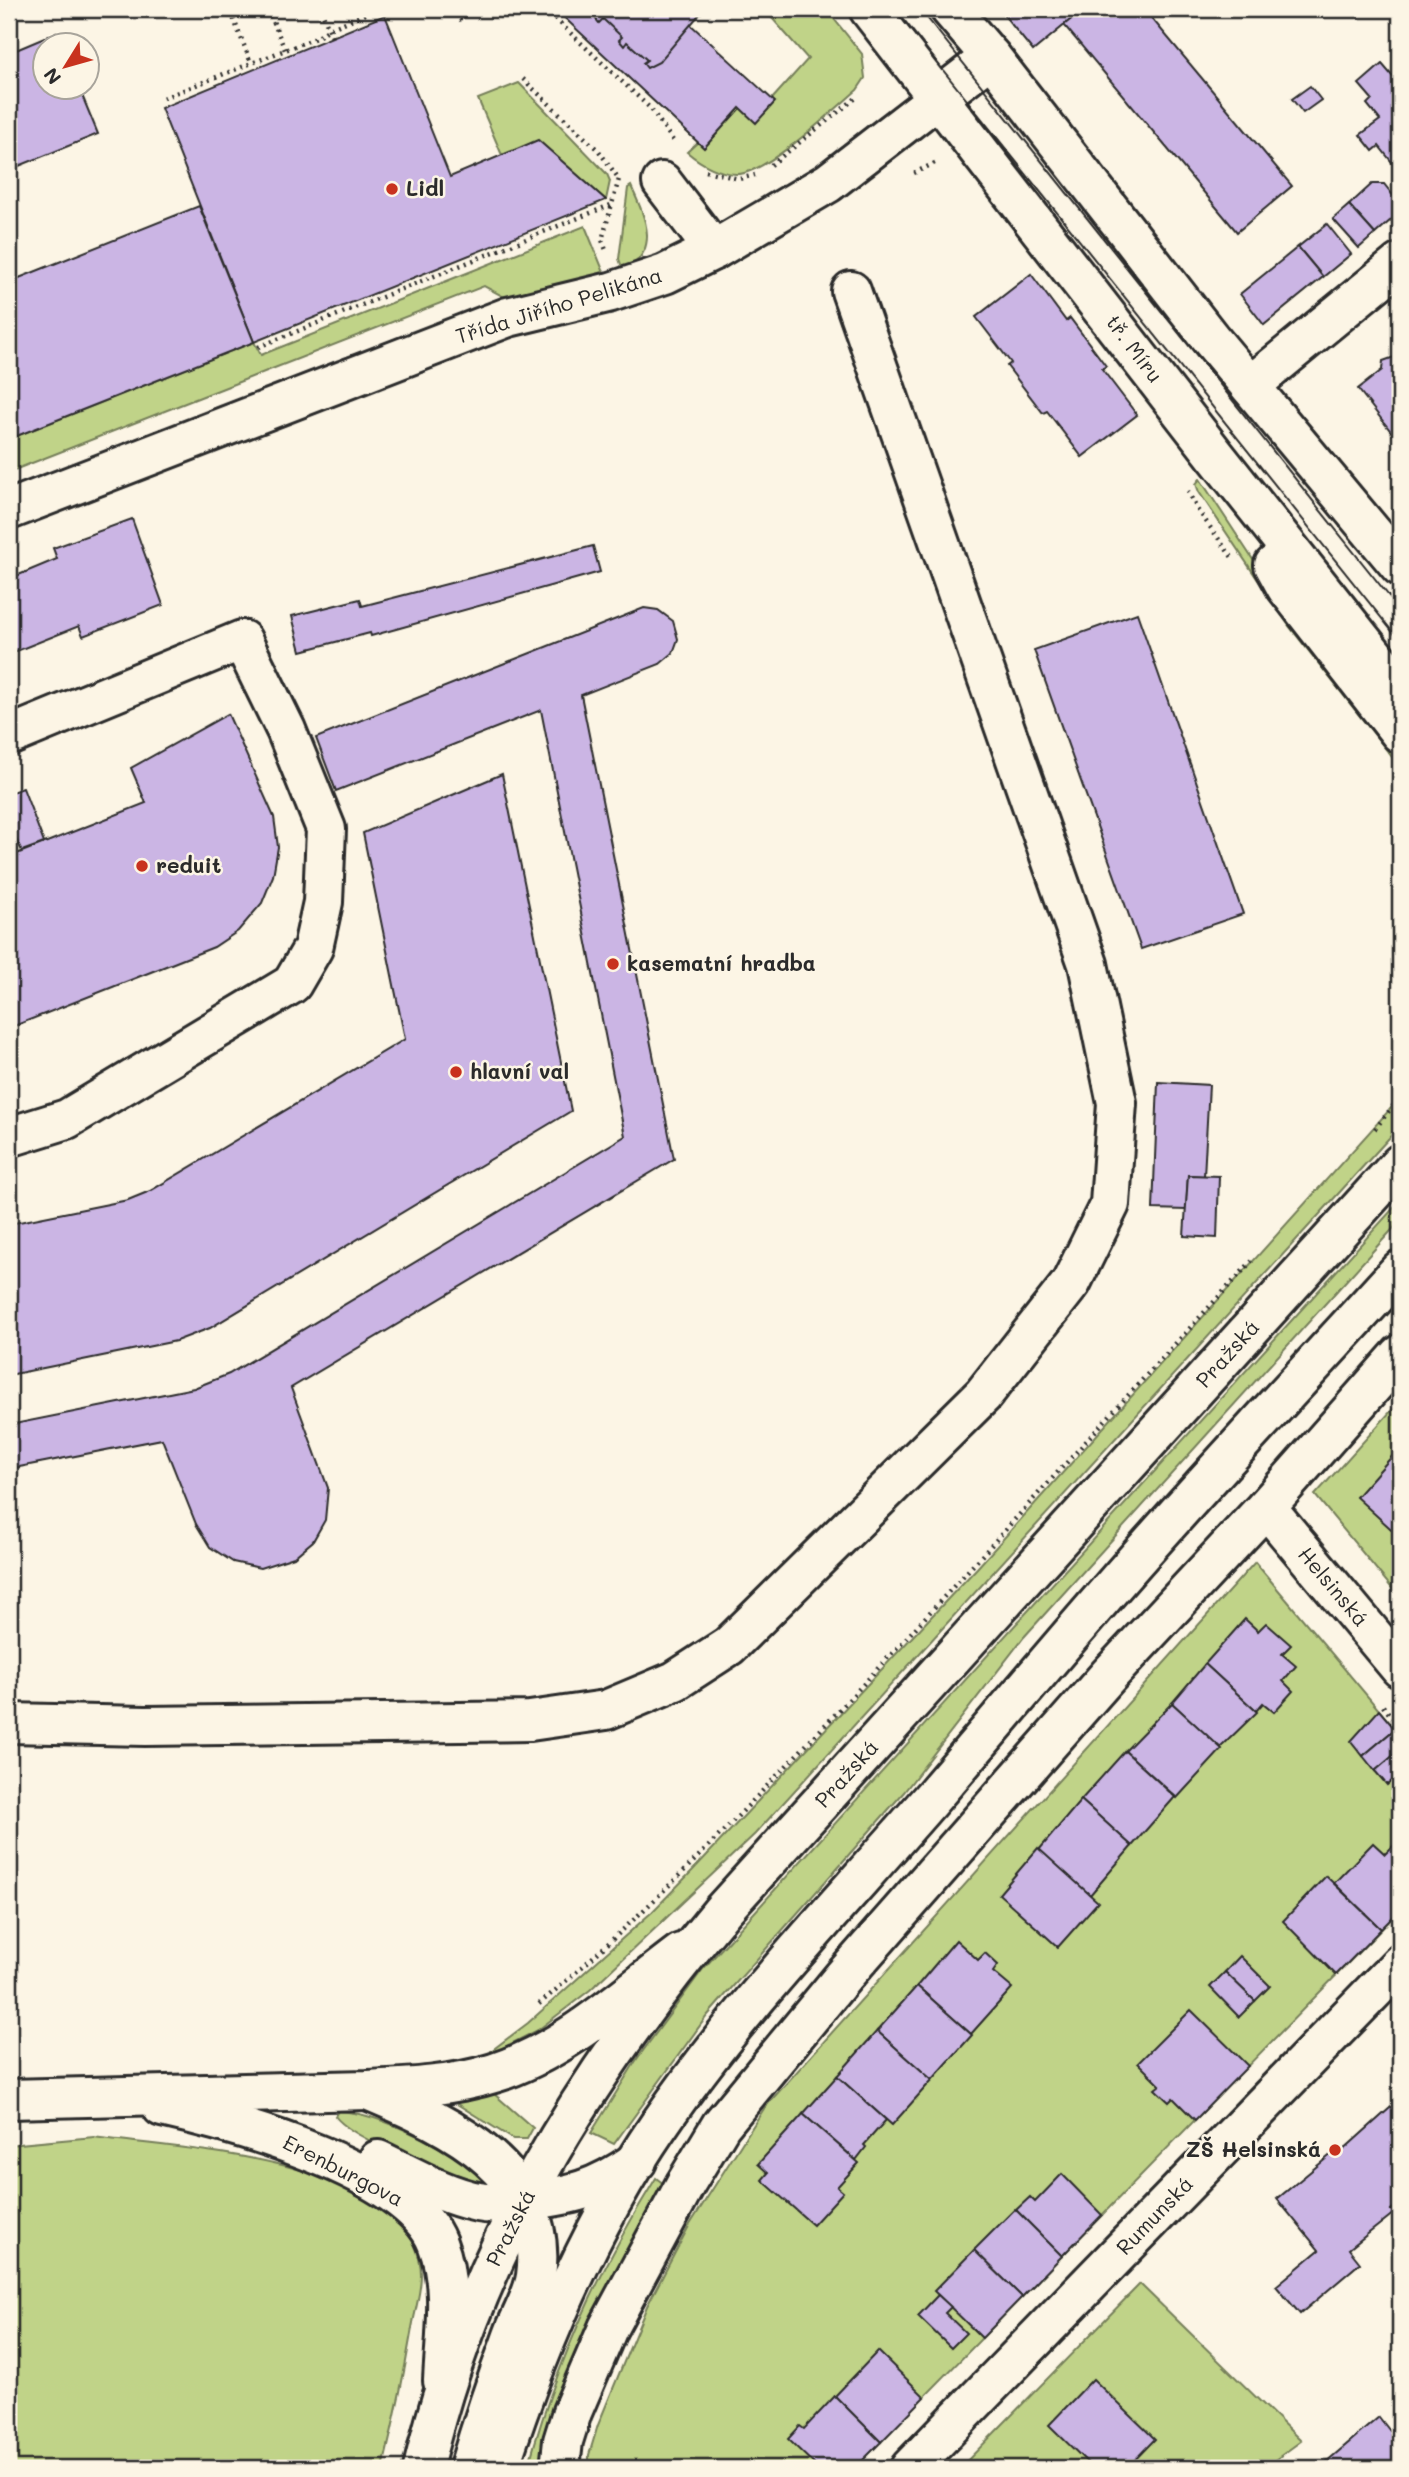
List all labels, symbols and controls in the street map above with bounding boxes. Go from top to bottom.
north arrow [32,32,102,102]
text: N [38,63,66,90]
place label: Lidl [406,174,444,201]
marker: Lidl [384,181,400,197]
street label: Třída Jiřího Pelikána [452,260,665,349]
street label: tř. Míru [1101,309,1169,387]
place label: reduit [156,851,221,878]
marker: reduit [134,858,150,874]
place label: kasematní hradba [627,949,816,976]
marker: kasematní hradba [605,956,621,972]
place label: hlavní val [470,1057,569,1084]
marker: hlavní val [448,1064,464,1080]
street label: Pražská [1189,1313,1265,1393]
street label: Helsinská [1293,1541,1375,1631]
street label: Pražská [808,1733,884,1813]
street label: Erenburgova [279,2128,408,2212]
place label: ZŠ Helsinská [1186,2135,1321,2162]
marker: ZŠ Helsinská [1327,2142,1343,2158]
street label: Rumunská [1110,2170,1198,2260]
street label: Pražská [479,2184,540,2270]

